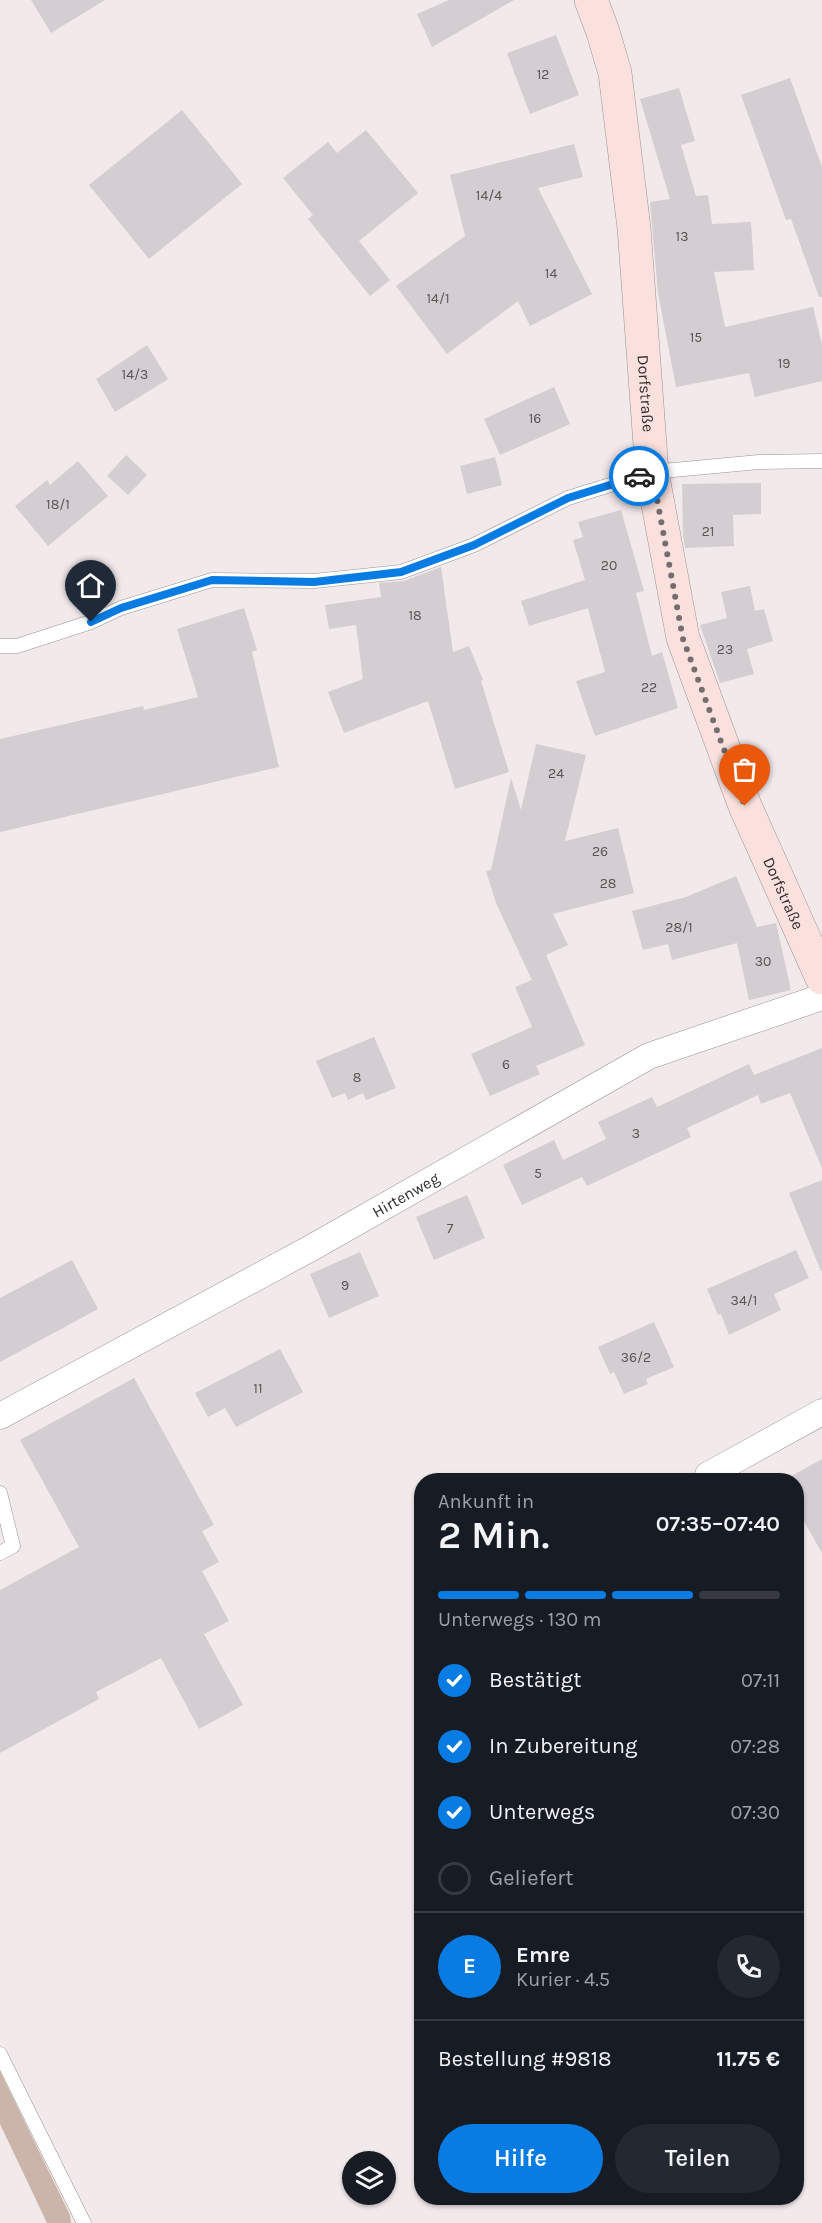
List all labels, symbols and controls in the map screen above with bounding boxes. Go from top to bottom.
house number: 12 [537,66,549,83]
house number: 14/4 [476,187,502,204]
house number: 13 [676,228,688,245]
house number: 14 [545,265,557,282]
house number: 14/1 [426,290,450,307]
house number: 15 [690,329,702,346]
street label: Dorfstraße [634,354,659,433]
house number: 19 [778,355,790,372]
house number: 14/3 [122,366,148,383]
house number: 16 [529,410,541,427]
courier [609,446,669,506]
icon: car [623,460,656,493]
house number: 18/1 [46,496,70,513]
house number: 21 [702,523,714,540]
house number: 20 [601,557,617,574]
pin [65,560,116,622]
icon: home [74,569,107,602]
house number: 18 [408,607,422,624]
house number: 23 [717,641,733,658]
house number: 22 [641,679,657,696]
pin [719,744,770,806]
icon: bag [728,753,761,786]
house number: 24 [548,765,564,782]
house number: 26 [592,843,608,860]
street label: Dorfstraße [759,854,808,932]
house number: 28 [600,875,616,892]
house number: 28/1 [665,919,693,936]
house number: 30 [755,953,771,970]
house number: 6 [502,1056,510,1073]
house number: 8 [353,1069,361,1086]
house number: 3 [632,1125,640,1142]
house number: 5 [534,1165,542,1182]
street label: Hirtenweg [369,1168,442,1221]
house number: 7 [447,1220,454,1237]
house number: 9 [341,1277,349,1294]
house number: 34/1 [731,1292,757,1309]
house number: 36/2 [621,1349,651,1366]
house number: 11 [253,1380,263,1397]
text: Ankunft in [438,1490,534,1513]
text: 07:35–07:40 [656,1511,780,1537]
text: 2 Min. [438,1512,549,1558]
text: Unterwegs · 130 m [438,1608,602,1631]
icon: check [438,1664,471,1697]
text: Bestätigt [489,1667,581,1693]
text: 07:11 [741,1669,780,1692]
icon: check [438,1730,471,1763]
text: In Zubereitung [489,1733,637,1759]
text: 07:28 [730,1735,780,1758]
icon: check [438,1796,471,1829]
text: Unterwegs [489,1799,595,1825]
text: 07:30 [730,1801,780,1824]
text: Geliefert [489,1865,574,1891]
button: phone [717,1935,780,1998]
text: Emre [516,1942,570,1968]
text: E [463,1953,476,1979]
text: Kurier · 4.5 [516,1968,610,1991]
text: Bestellung #9818 [438,2046,612,2072]
text: 11.75 € [716,2046,780,2072]
button: Hilfe [438,2124,603,2193]
button: Teilen [615,2124,780,2193]
map controls [342,2151,396,2205]
button: layers [342,2151,396,2205]

